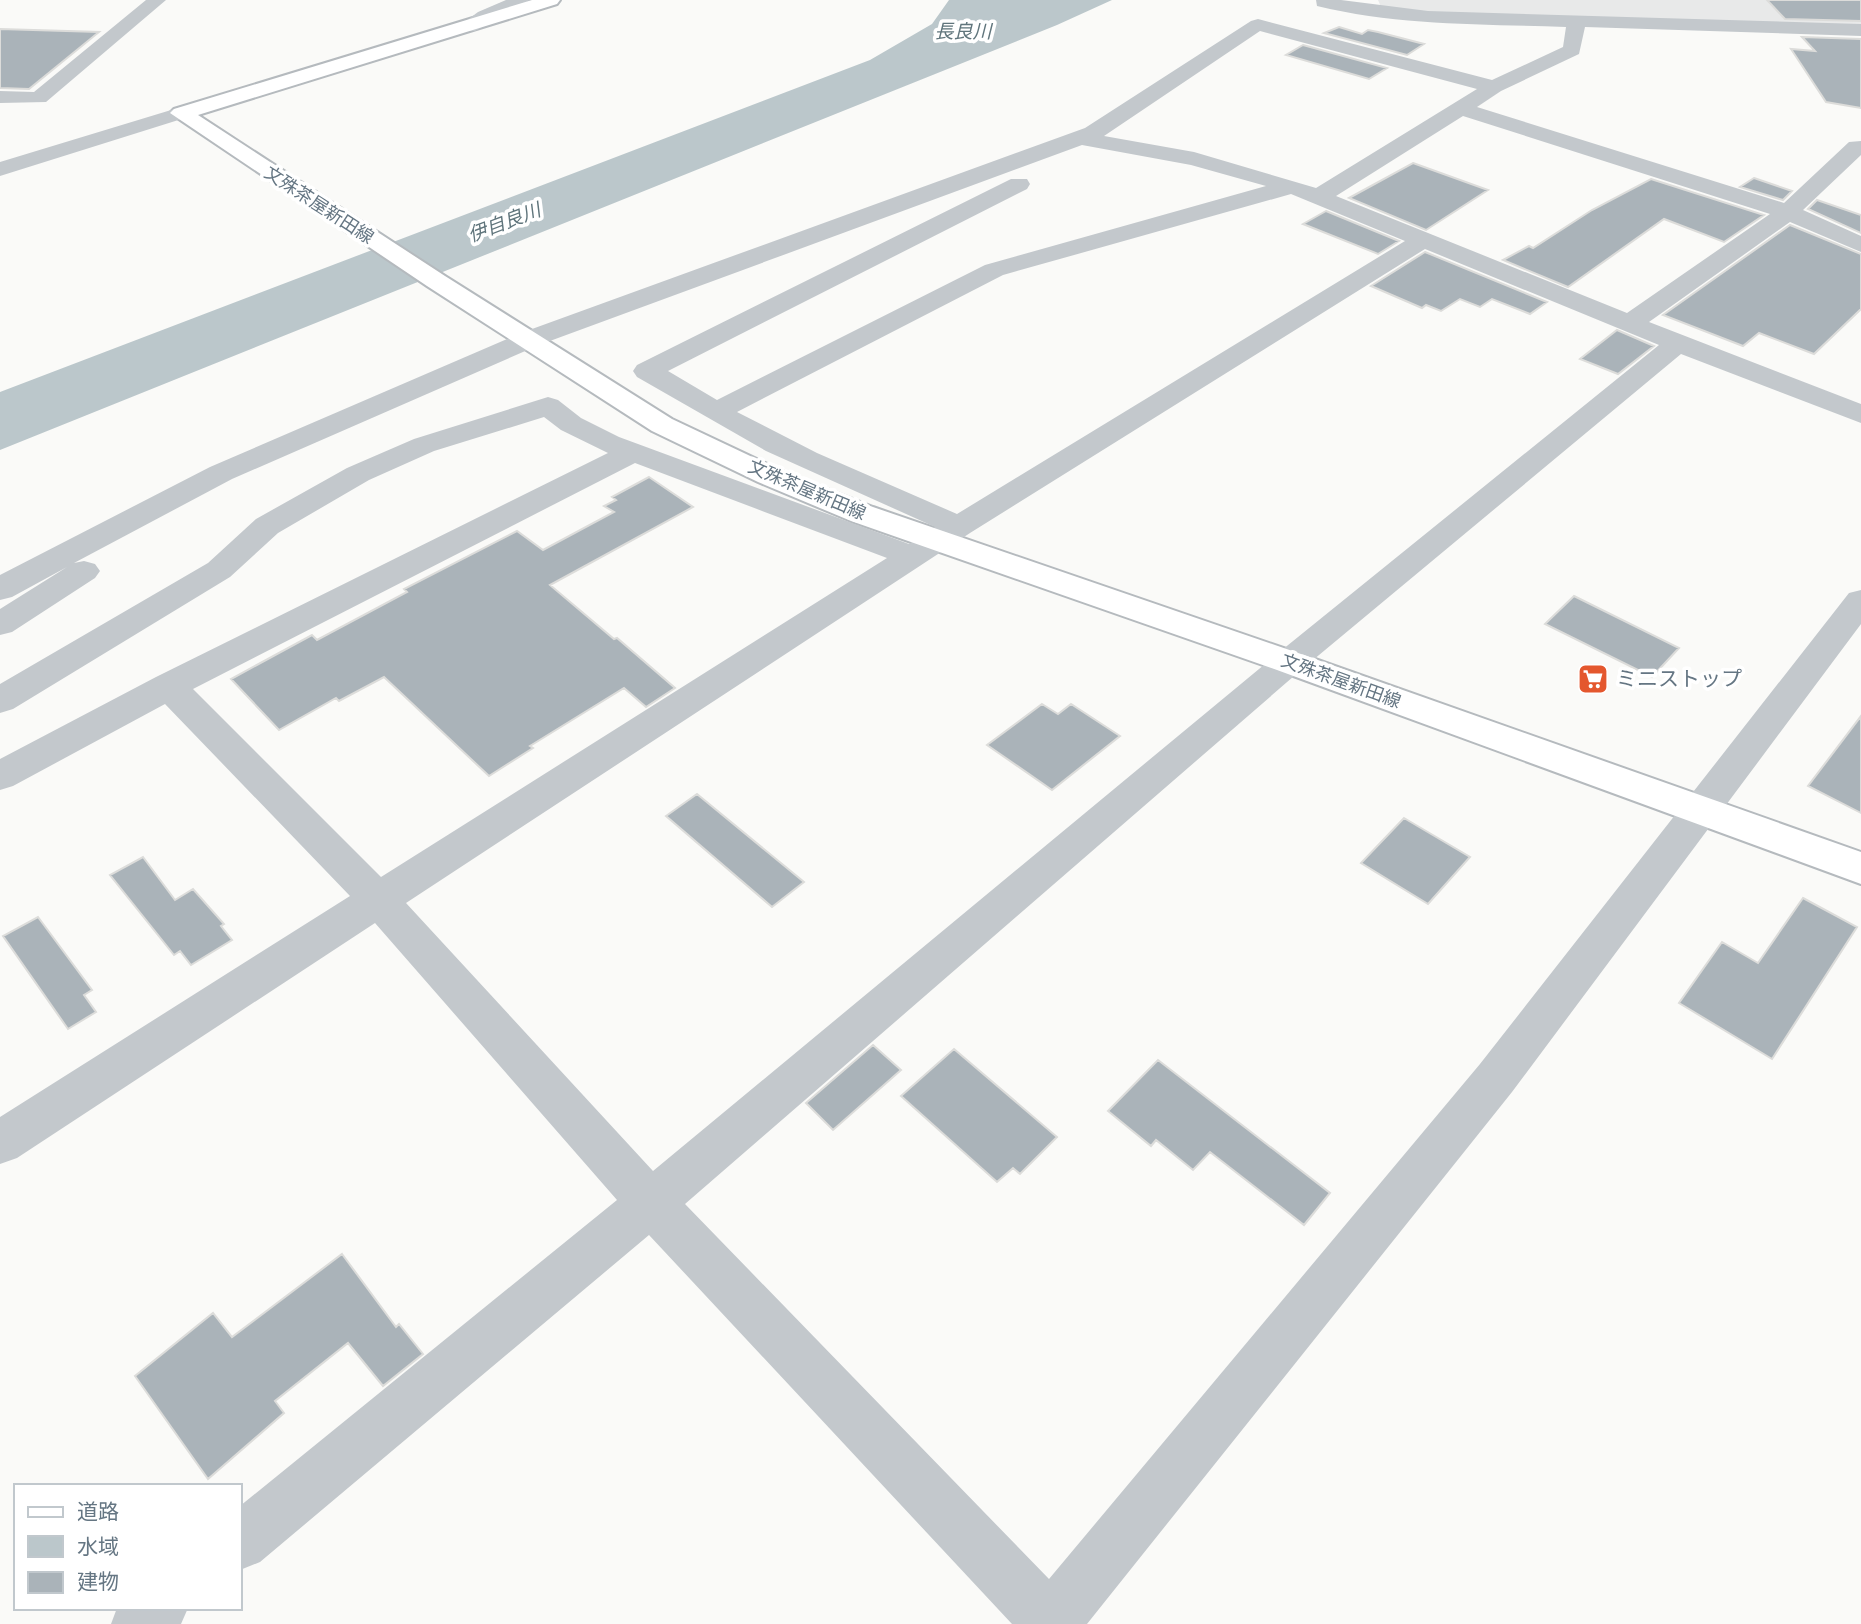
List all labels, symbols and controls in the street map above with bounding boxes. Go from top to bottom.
water label: 長良川 [934,19,993,42]
street label: 文殊茶屋新田線 [261,161,378,248]
water label: 伊自良川 [464,196,545,246]
street label: 文殊茶屋新田線 [745,454,870,524]
street label: 文殊茶屋新田線 [1278,648,1404,712]
supermarket icon: ミニストップ [1576,662,1610,696]
place label: ミニストップ [1616,665,1742,691]
legend [14,1484,242,1610]
text: 道路 [77,1498,119,1524]
text: 水域 [77,1533,119,1559]
text: 建物 [77,1568,119,1594]

